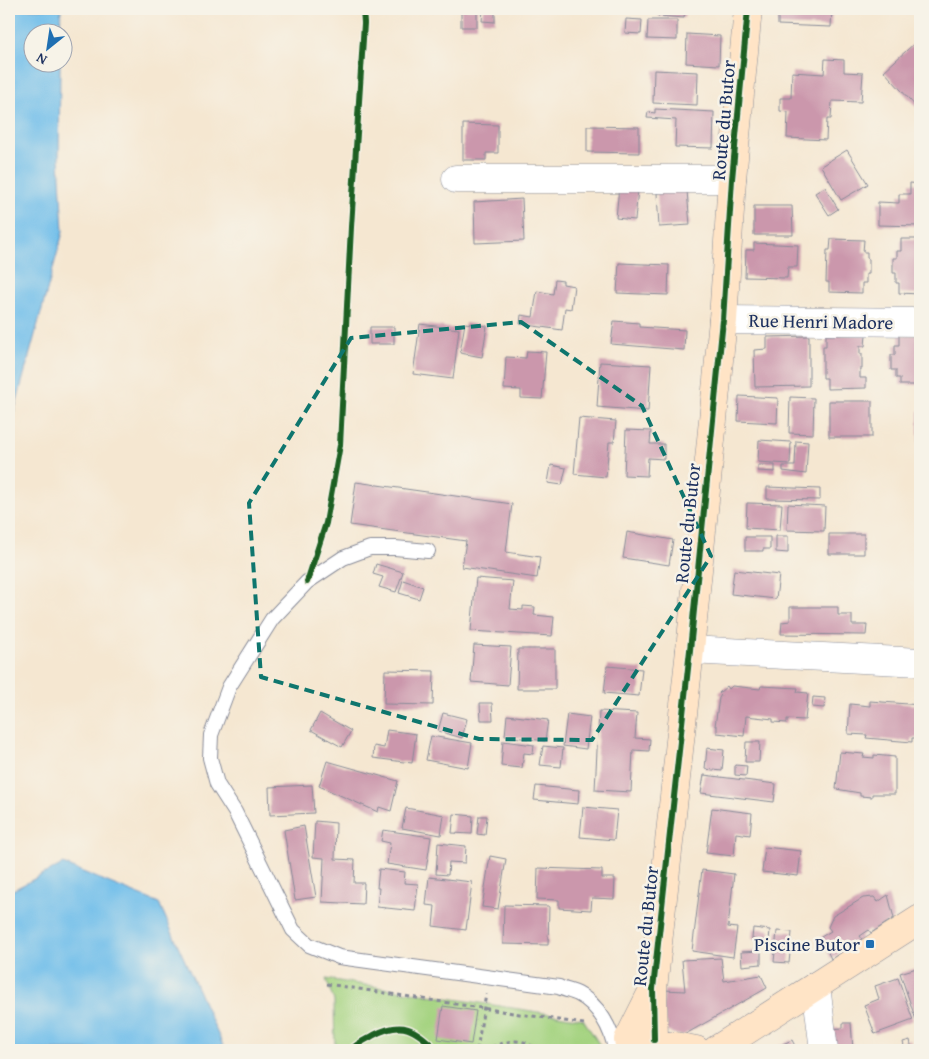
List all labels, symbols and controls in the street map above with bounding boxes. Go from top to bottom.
north arrow [22,22,72,72]
text: N [32,48,51,70]
street label: Route du Butor [704,59,742,181]
street label: Rue Henri Madore [748,306,894,336]
street label: Route du Butor [667,461,707,584]
street label: Route du Butor [625,864,665,987]
place label: Piscine Butor [754,930,860,958]
marker: Piscine Butor [864,938,876,950]

